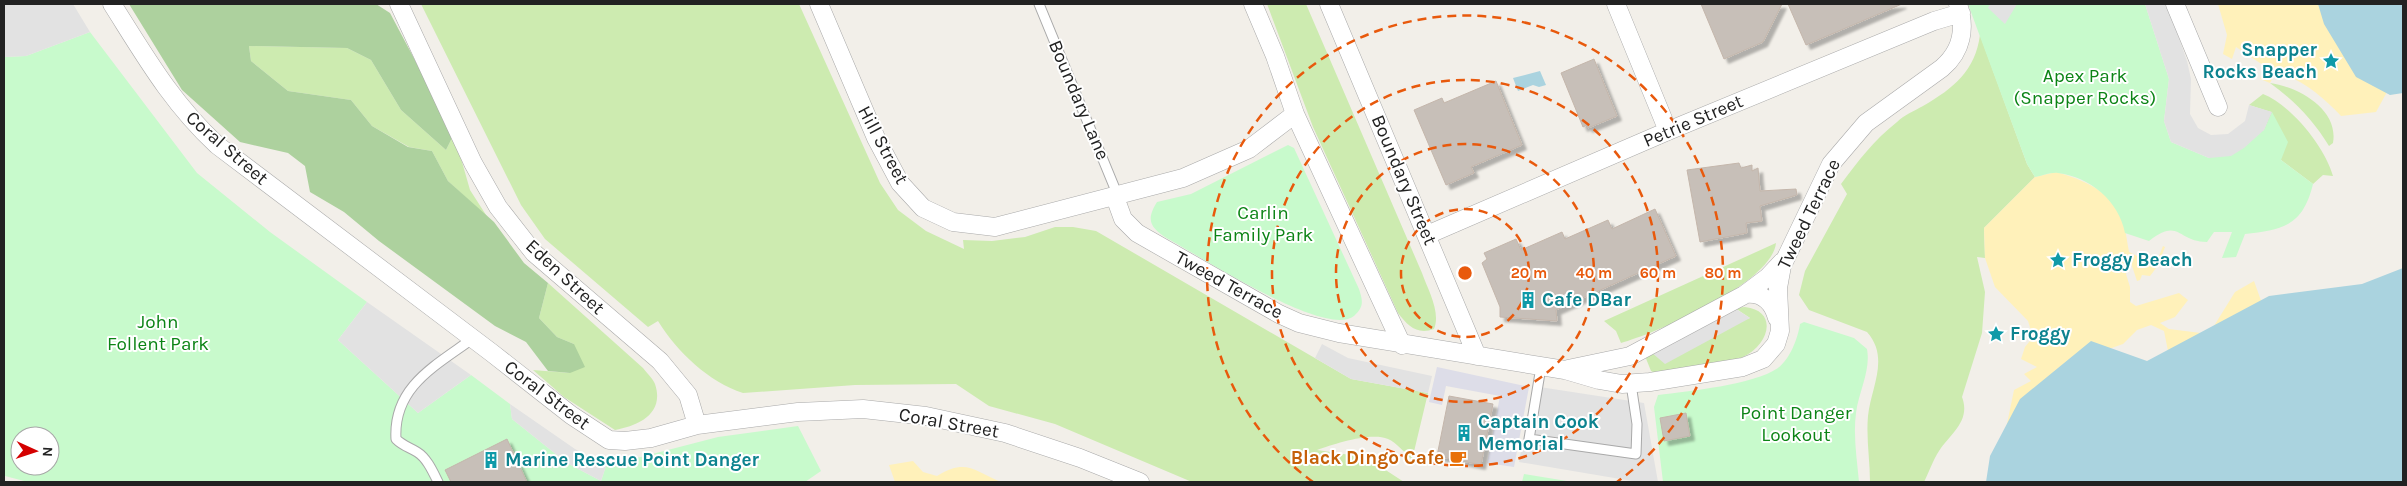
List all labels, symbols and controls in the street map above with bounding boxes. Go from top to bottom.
street label: Boundary Lane [1044,37,1114,163]
place label: Snapper Rocks Beach [2202,39,2318,83]
place icon: Snapper Rocks Beach [2321,51,2341,71]
park label: Apex Park (Snapper Rocks) [2014,65,2156,109]
street label: Petrie Street [1640,90,1746,152]
street label: Hill Street [853,102,913,188]
street label: Coral Street [182,106,272,190]
street label: Boundary Street [1367,112,1441,248]
street label: Tweed Terrace [1773,155,1845,273]
park label: Carlin Family Park [1213,202,1314,246]
street label: Eden Street [521,235,609,319]
street label: Tweed Terrace [1171,246,1287,324]
place label: Froggy Beach [2072,249,2193,271]
place icon: Froggy Beach [2048,250,2068,270]
centre of rings [1456,264,1474,282]
text: 20 m [1511,264,1547,282]
text: 40 m [1576,264,1612,282]
text: 60 m [1640,264,1676,282]
text: 80 m [1704,264,1742,282]
place label: Cafe DBar [1542,289,1631,311]
building icon: Cafe DBar [1518,290,1538,310]
park label: John Follent Park [107,311,209,355]
place label: Froggy [2010,323,2071,345]
place icon: Froggy [1986,324,2006,344]
street label: Coral Street [500,356,594,434]
park label: Point Danger Lookout [1740,402,1852,446]
street label: Coral Street [897,403,1001,443]
place label: Captain Cook Memorial [1478,411,1599,455]
building icon: Captain Cook Memorial [1454,423,1474,443]
north arrow [10,426,60,476]
text: N [39,446,56,457]
place label: Black Dingo Cafe [1291,447,1444,469]
cafe icon: Black Dingo Cafe [1448,448,1468,468]
place label: Marine Rescue Point Danger [505,449,760,471]
building icon: Marine Rescue Point Danger [481,450,501,470]

